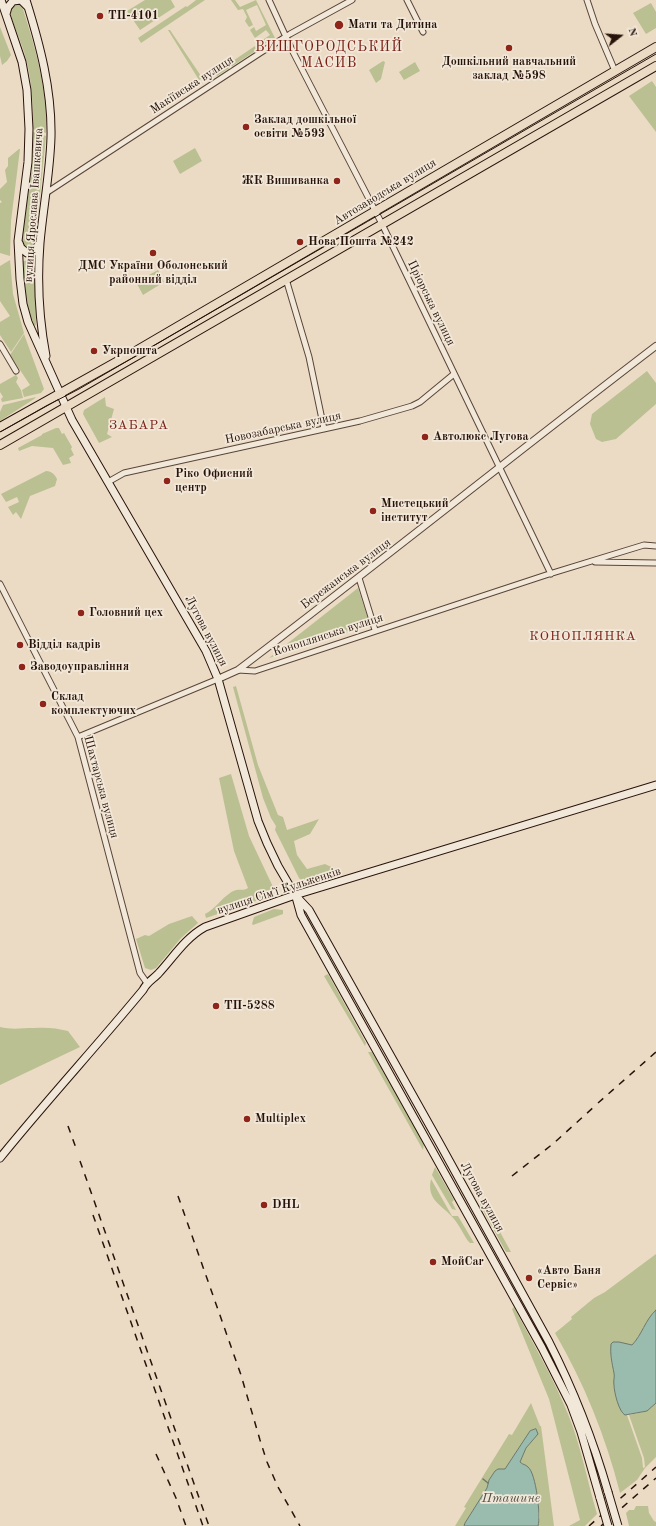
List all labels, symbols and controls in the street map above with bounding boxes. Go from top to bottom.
place label: ТП-4101 [108,9,159,23]
marker: ТП-4101 [95,11,105,21]
north arrow [600,16,640,56]
place label: Мати та Дитина [348,18,437,32]
marker: Мати та Дитина [333,19,345,31]
text: N [625,27,638,38]
district label: ВИШГОРОДСЬКИЙ МАСИВ [255,39,403,72]
marker: Дошкільний навчальний заклад №598 [504,43,514,53]
street label: Макіївська вулиця [148,53,236,117]
place label: Дошкільний навчальний заклад №598 [442,55,576,83]
place label: Заклад дошкільної освіти №593 [254,113,356,141]
marker: Заклад дошкільної освіти №593 [241,122,251,132]
street label: вулиця Ярослава Івашкевича [21,127,47,283]
street label: Автозаводська вулиця [331,156,439,228]
place label: ЖК Вишиванка [242,174,329,188]
marker: ЖК Вишиванка [332,176,342,186]
place label: Нова Пошта №242 [308,235,414,249]
marker: Нова Пошта №242 [295,237,305,247]
marker: ДМС України Оболонський районний відділ [148,248,158,258]
street label: Пріорська вулиця [404,258,458,348]
place label: ДМС України Оболонський районний відділ [78,259,228,287]
place label: Укрпошта [102,344,157,358]
marker: Укрпошта [89,346,99,356]
street label: Новозабарська вулиця [223,409,343,447]
district label: ЗАБАРА [109,418,169,434]
place label: Автолюкс Лугова [433,430,529,444]
marker: Автолюкс Лугова [420,432,430,442]
place label: Ріко Офисний центр [175,467,253,495]
marker: Ріко Офисний центр [162,476,172,486]
place label: Мистецький інститут [381,497,449,525]
marker: Мистецький інститут [368,506,378,516]
street label: Бережанська вулиця [298,535,394,613]
street label: Лугова вулиця [181,593,231,669]
place label: Головний цех [89,606,163,620]
marker: Головний цех [76,608,86,618]
street label: Коноплянська вулиця [271,610,385,660]
district label: КОНОПЛЯНКА [529,629,637,645]
place label: Відділ кадрів [28,638,100,652]
marker: Відділ кадрів [15,640,25,650]
place label: Заводоуправління [30,660,129,674]
marker: Заводоуправління [17,662,27,672]
place label: Склад комплектуючих [51,690,136,718]
marker: Склад комплектуючих [38,699,48,709]
street label: Шахтарська вулиця [80,734,122,840]
street label: вулиця Сімʼї Кульженків [215,864,343,918]
place label: ТП-5288 [224,999,275,1013]
marker: ТП-5288 [211,1001,221,1011]
place label: Multiplex [255,1112,306,1126]
marker: Multiplex [242,1114,252,1124]
street label: Лугова вулиця [457,1159,507,1235]
place label: DHL [272,1198,299,1212]
marker: DHL [259,1200,269,1210]
place label: МойCar [441,1255,484,1269]
marker: МойCar [428,1257,438,1267]
place label: «Авто Баня Сервіс» [537,1264,601,1292]
marker: «Авто Баня Сервіс» [524,1273,534,1283]
water label: Пташине [482,1491,540,1507]

